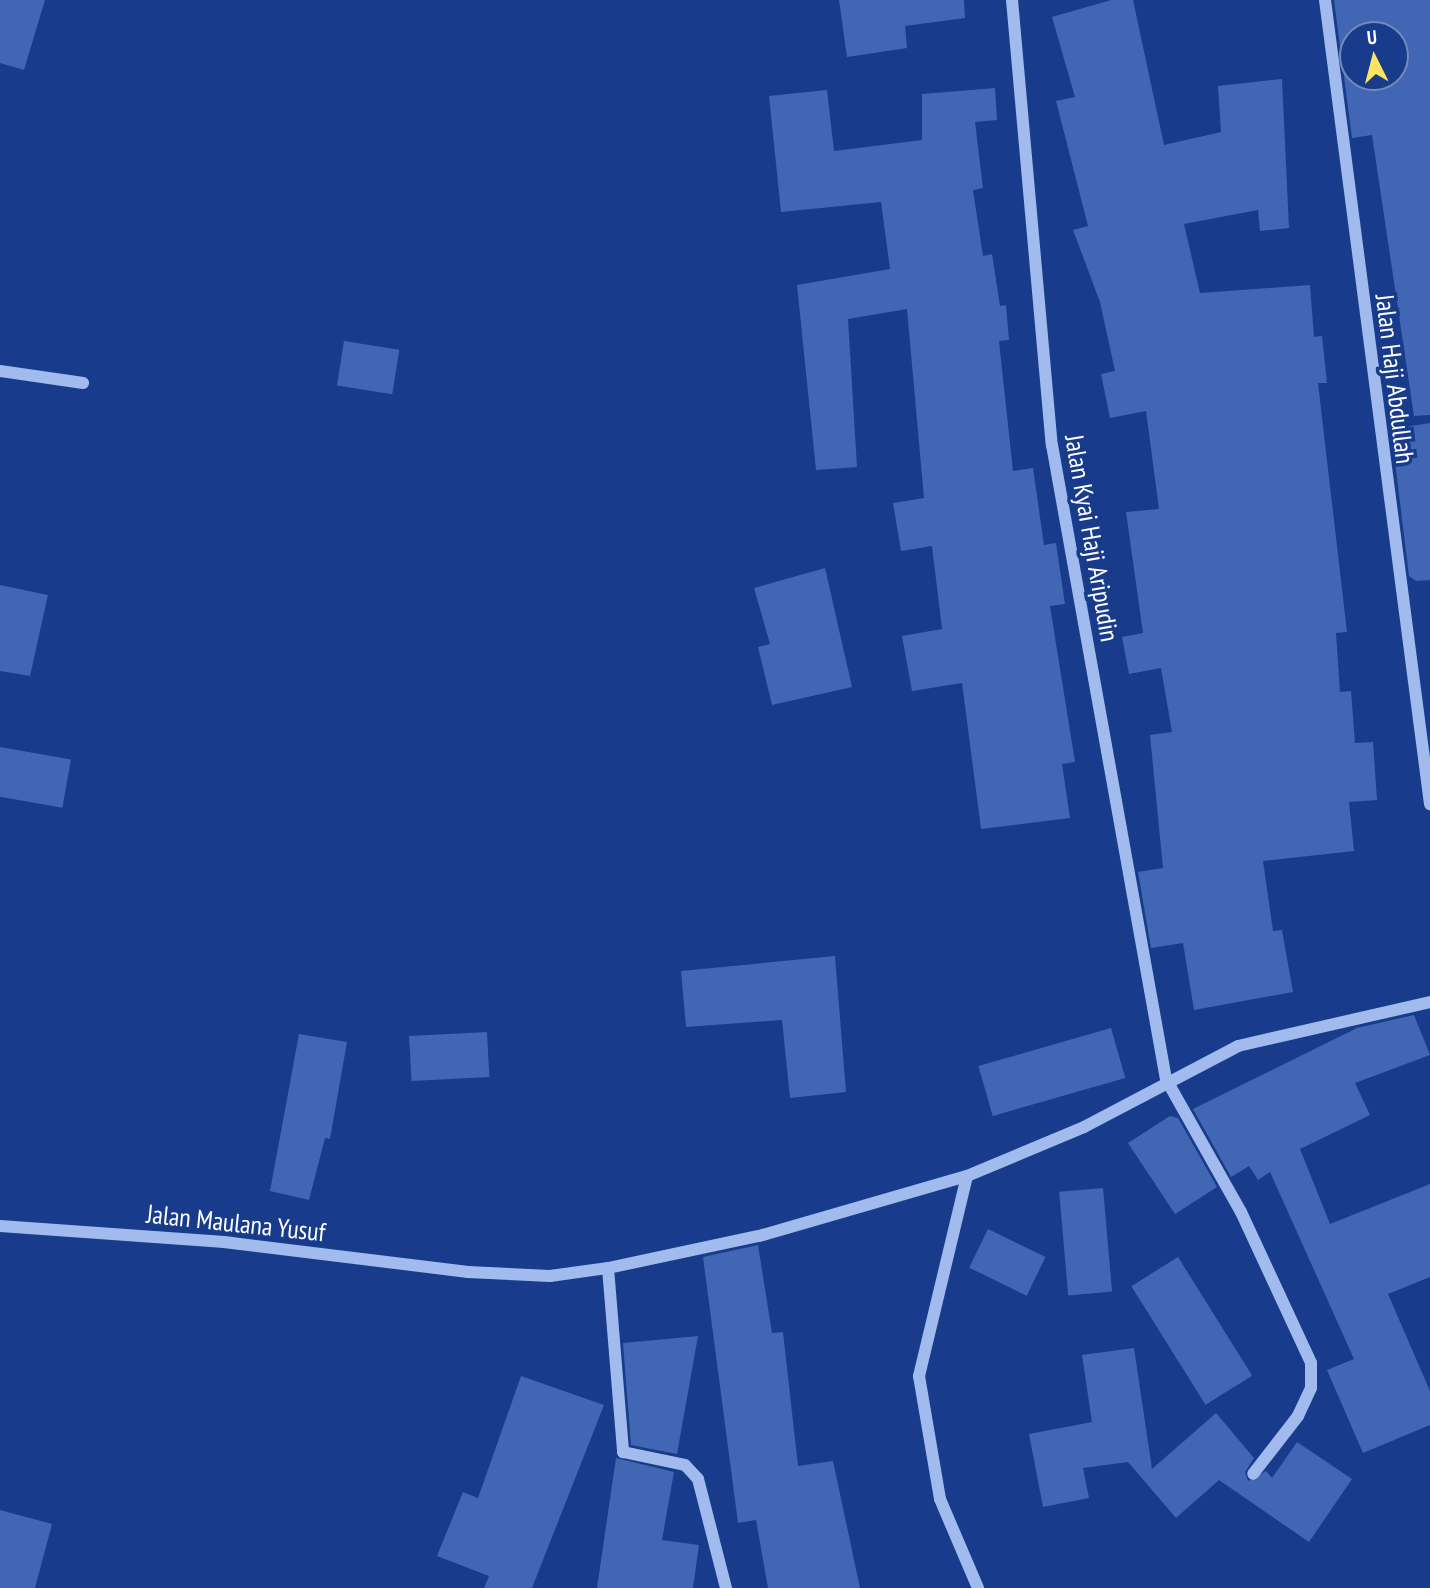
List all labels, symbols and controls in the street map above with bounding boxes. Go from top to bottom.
north arrow [1339,21,1409,91]
text: U [1366,25,1378,50]
street label: Jalan Haji Abdullah [1369,292,1421,466]
street label: Jalan Kyai Haji Aripudin [1058,432,1126,644]
street label: Jalan Maulana Yusuf [145,1198,327,1248]

